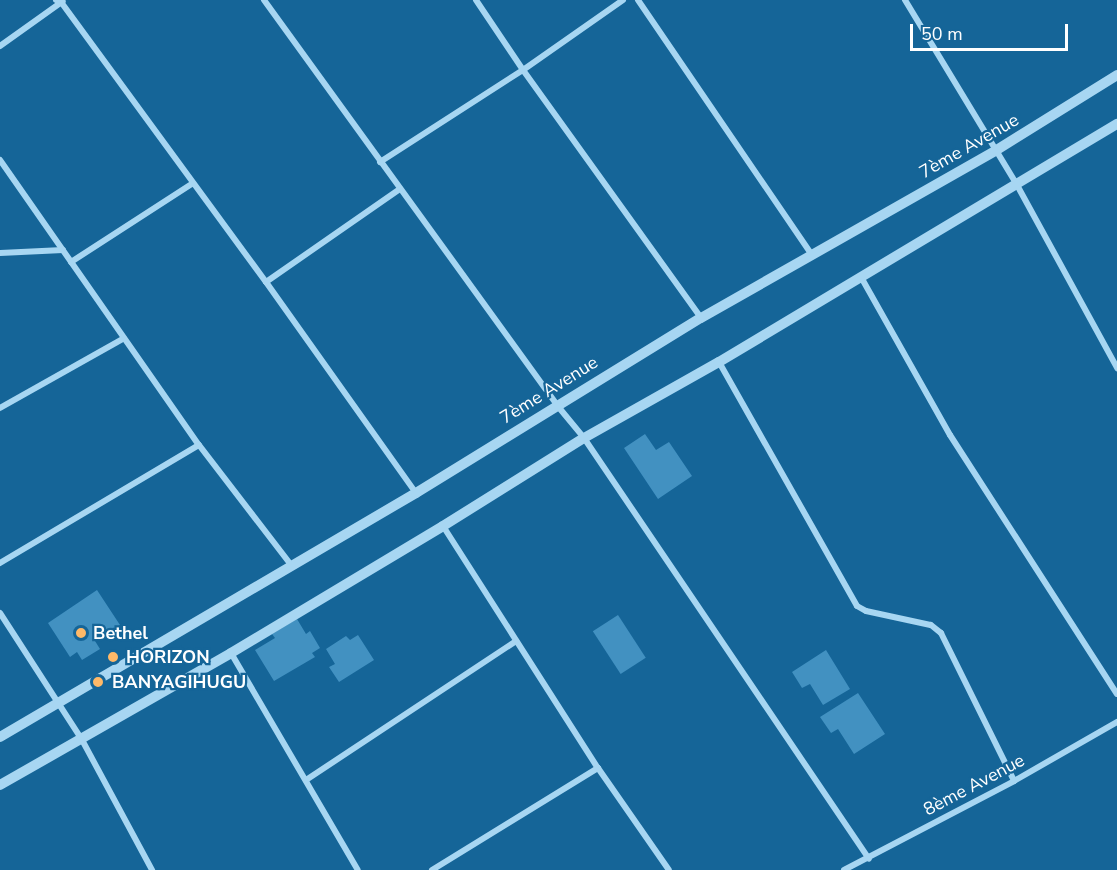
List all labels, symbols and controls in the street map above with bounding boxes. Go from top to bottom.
scale bar [913,12,1070,50]
text: 50 m [921,22,963,46]
street label: 7ème Avenue [915,109,1023,183]
street label: 7ème Avenue [496,351,602,429]
place label: Bethel [93,622,148,644]
marker: Bethel [74,626,88,640]
place label: HORIZON [126,646,210,668]
marker: HORIZON [104,648,122,666]
place label: BANYAGIHUGU [112,671,246,693]
marker: BANYAGIHUGU [89,673,107,691]
street label: 8ème Avenue [920,749,1028,821]

